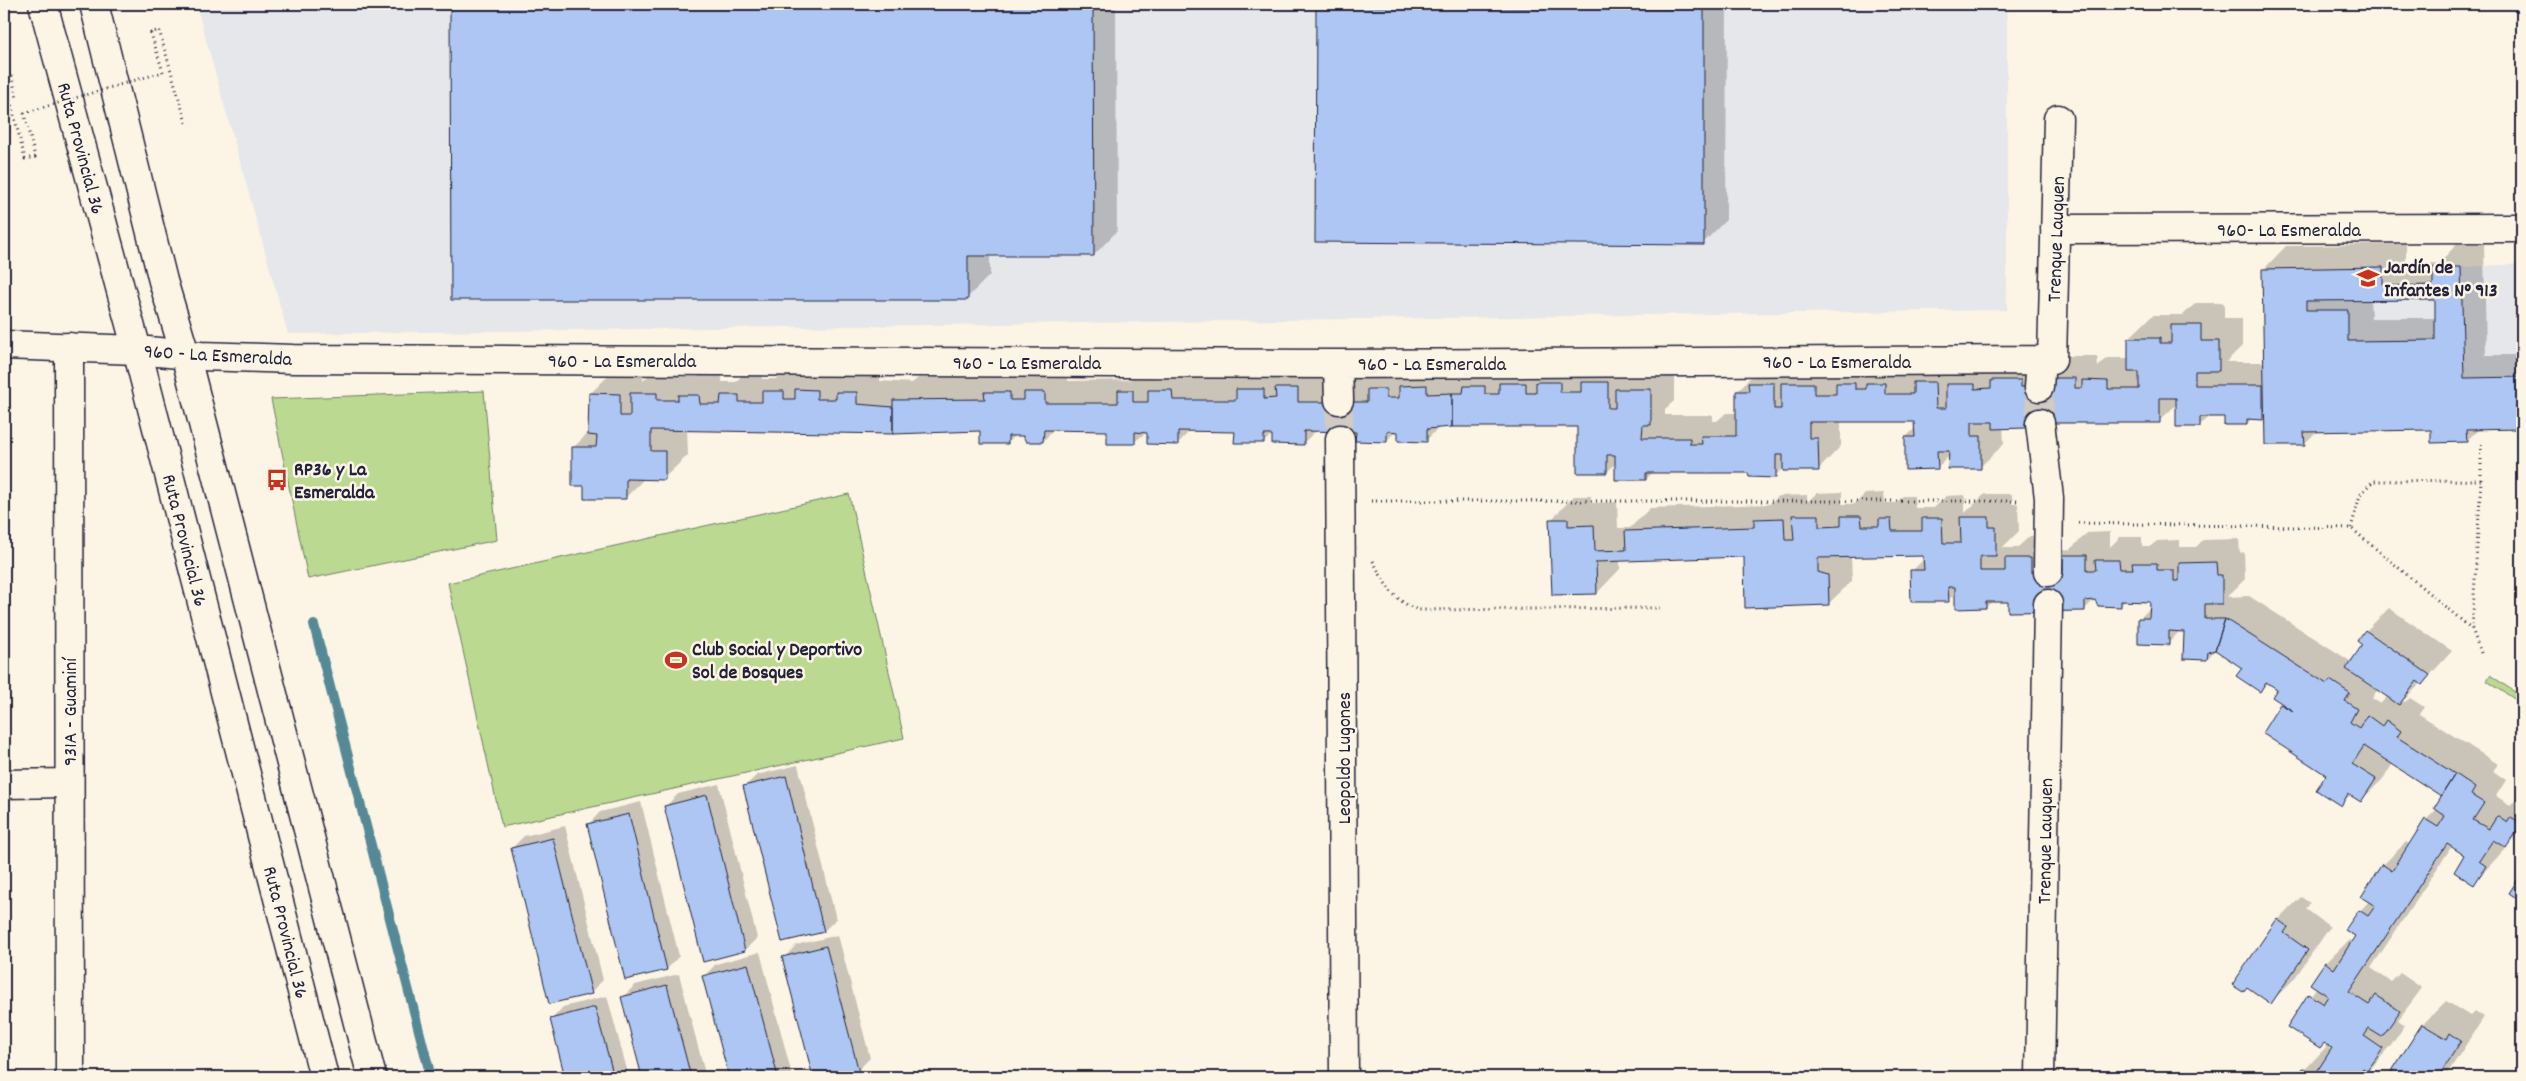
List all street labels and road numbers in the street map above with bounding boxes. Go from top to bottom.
street label: Ruta Provincial 36 [48,80,110,218]
street label: Trenque Lauquen [2042,176,2074,303]
street label: 960- La Esmeralda [2217,218,2362,246]
street label: 960 - La Esmeralda [143,339,293,375]
street label: 960 - La Esmeralda [548,349,697,377]
street label: 960 - La Esmeralda [1763,350,1912,378]
street label: 960 - La Esmeralda [953,351,1102,379]
street label: 960 - La Esmeralda [1358,352,1507,380]
street label: Ruta Provincial 36 [153,472,213,610]
street label: 931A - Guaminí [58,657,86,766]
street label: Leopoldo Lugones [1332,692,1360,824]
street label: Trenque Lauquen [2032,778,2062,904]
street label: Ruta Provincial 36 [254,864,314,1002]

